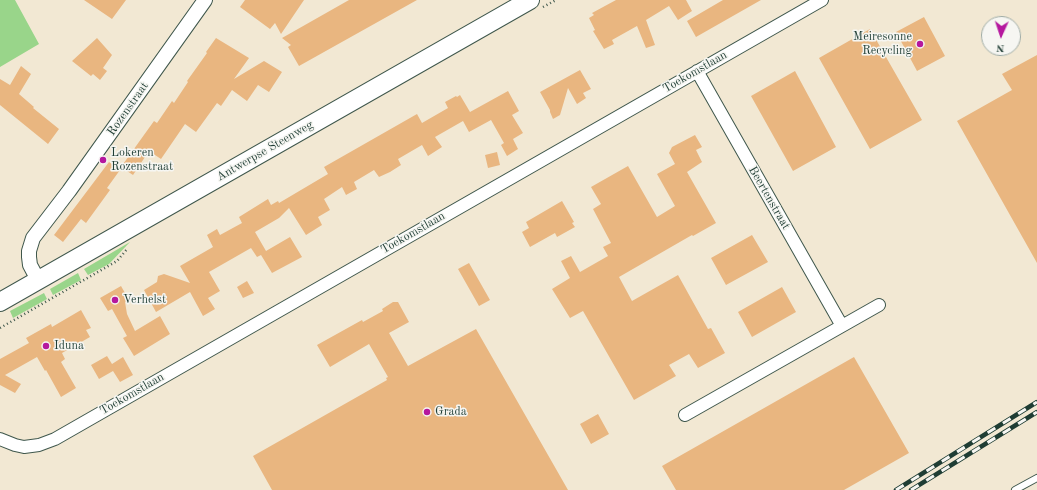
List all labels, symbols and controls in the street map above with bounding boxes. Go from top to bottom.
north arrow [981,16,1021,56]
place label: Meiresonne Recycling [853,30,912,58]
marker: Meiresonne Recycling [915,39,925,49]
text: N [996,42,1005,53]
street label: Toekomstlaan [660,48,730,96]
street label: Rozenstraat [104,79,152,139]
street label: Antwerpse Steenweg [214,117,316,185]
place label: Lokeren Rozenstraat [111,146,173,174]
marker: Lokeren Rozenstraat [98,155,108,165]
street label: Beertenstraat [745,164,793,232]
street label: Toekomstlaan [378,209,448,257]
place label: Verhelst [123,293,166,307]
marker: Verhelst [110,295,120,305]
place label: Iduna [54,339,84,353]
marker: Iduna [41,341,51,351]
street label: Toekomstlaan [97,370,167,418]
place label: Grada [435,405,467,419]
marker: Grada [422,407,432,417]

